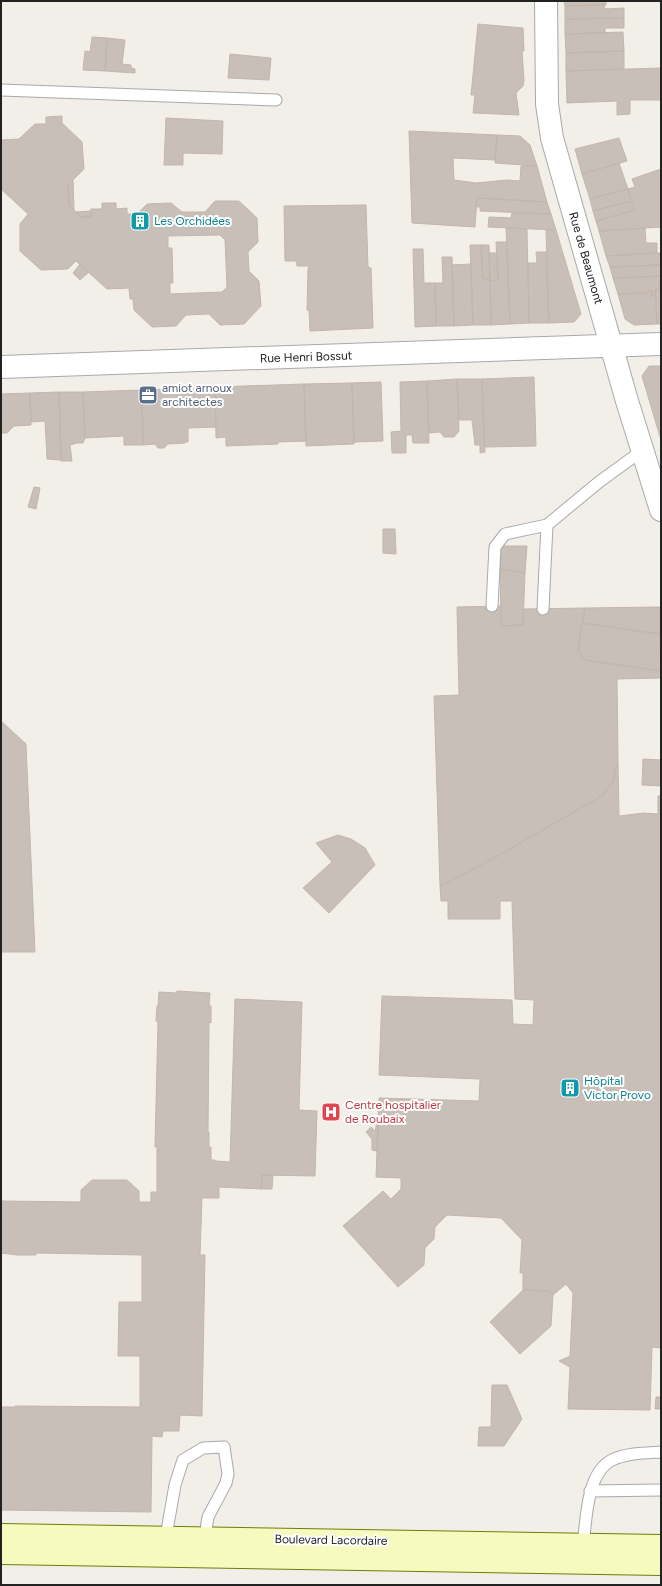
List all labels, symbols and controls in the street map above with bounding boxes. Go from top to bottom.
building icon: Les Orchidées [129,210,151,232]
street label: Rue de Beaumont [566,210,606,306]
place label: Les Orchidées [154,214,231,228]
street label: Rue Henri Bossut [260,348,353,366]
place label: amiot arnoux architectes [162,381,232,409]
office icon: amiot arnoux architectes [137,384,159,406]
place label: Hôpital Victor Provo [584,1074,651,1102]
building icon: Hôpital Victor Provo [559,1077,581,1099]
place label: Centre hospitalier de Roubaix [345,1098,441,1126]
hospital icon: Centre hospitalier de Roubaix [320,1101,342,1123]
street label: Boulevard Lacordaire [275,1532,388,1548]

